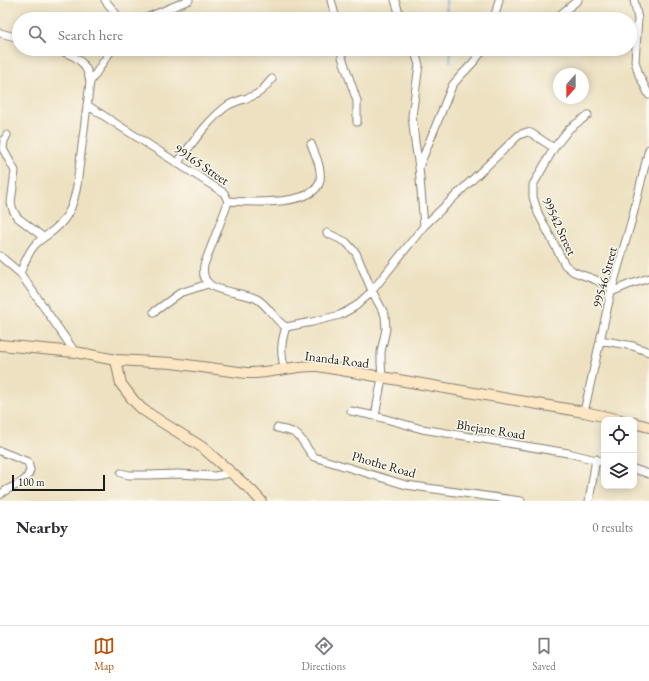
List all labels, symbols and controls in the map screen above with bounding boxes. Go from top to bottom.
search box [12,12,637,56]
icon: search [26,23,48,45]
text: Search here [58,25,123,44]
north arrow [553,68,589,104]
street label: 99165 Street [171,140,232,189]
street label: 99542 Street [539,194,580,258]
street label: 99546 Street [588,245,621,309]
street label: Inanda Road [304,347,371,372]
street label: Bhejane Road [455,416,527,443]
map controls [601,417,637,489]
button: locate [601,417,637,453]
street label: Phothe Road [350,447,418,482]
button: layers [601,453,637,489]
scale bar [12,473,105,492]
text: 100 m [18,475,45,489]
text: Nearby [16,516,68,538]
text: 0 results [592,519,633,536]
tab: Map [93,635,115,673]
tab: Directions [302,635,346,673]
tab: Saved [532,635,556,673]

